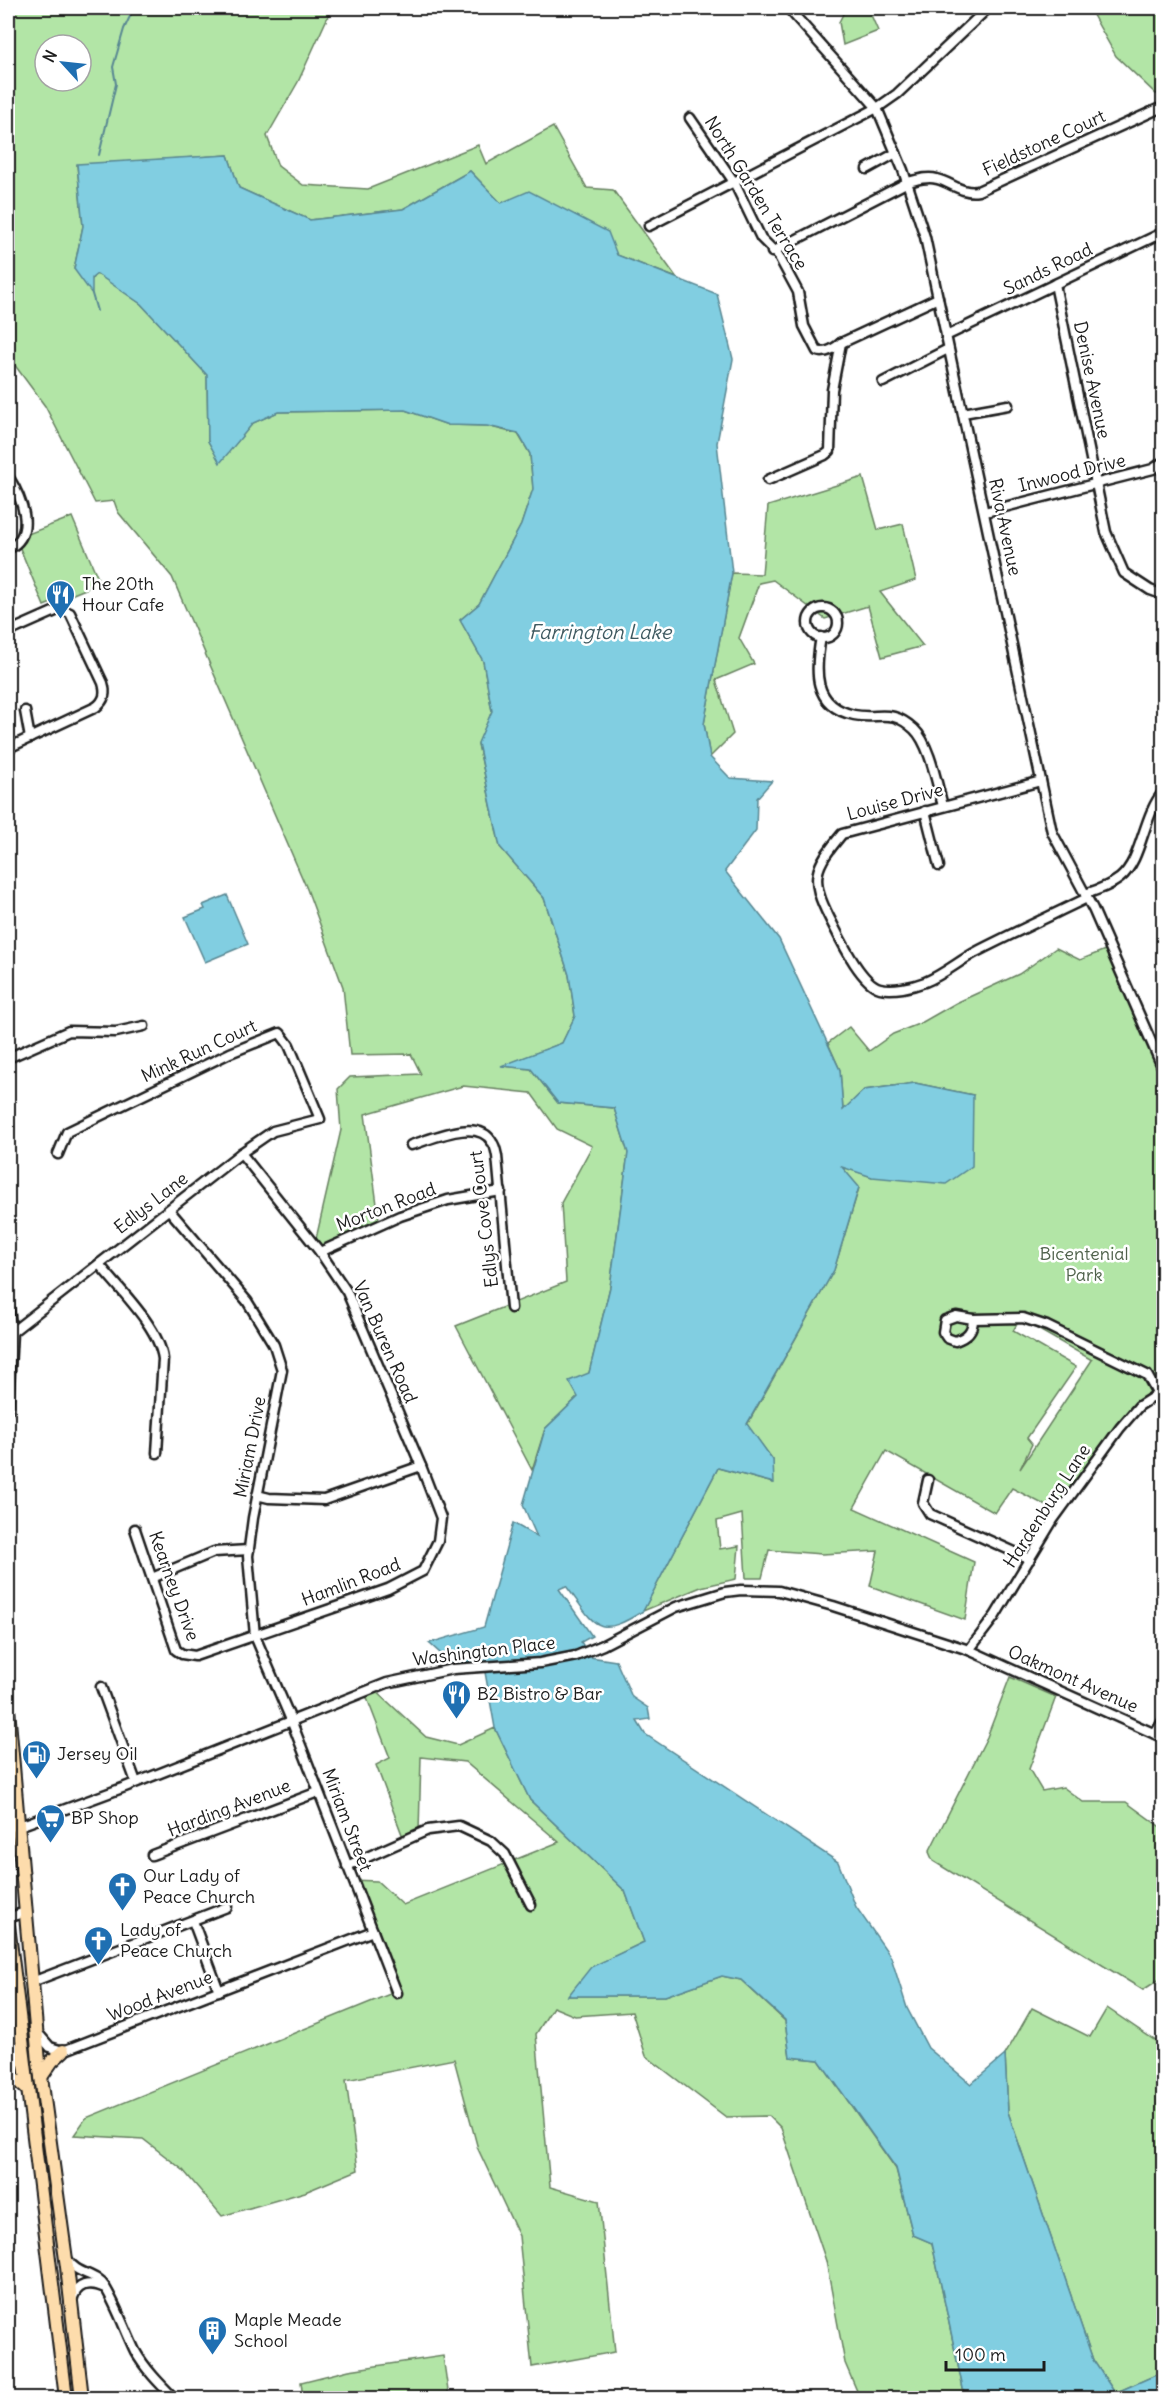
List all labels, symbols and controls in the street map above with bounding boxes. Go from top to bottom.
north arrow [33,33,93,93]
text: N [38,47,61,66]
street label: Fieldstone Court [979,104,1109,181]
street label: North Garden Terrace [700,112,813,274]
street label: Sands Road [1000,237,1096,300]
street label: Denise Avenue [1069,319,1116,441]
street label: Inwood Drive [1016,448,1128,497]
street label: Riva Avenue [984,476,1027,578]
place label: The 20th Hour Cafe [82,572,164,616]
restaurant icon: The 20th Hour Cafe [45,578,77,620]
water label: Farrington Lake [529,619,673,644]
street label: Louise Drive [844,778,946,825]
street label: Mink Run Court [137,1014,260,1087]
street label: Edlys Cove Court [464,1149,503,1289]
street label: Edlys Lane [109,1167,192,1239]
street label: Morton Road [333,1177,439,1236]
park label: Bicentenial Park [1040,1242,1128,1286]
street label: Van Buren Road [348,1277,423,1407]
street label: Miriam Drive [228,1394,271,1500]
street label: Hardenburg Lane [998,1440,1095,1572]
street label: Kearney Drive [144,1528,205,1644]
street label: Hamlin Road [298,1552,404,1611]
street label: Washington Place [411,1630,557,1671]
street label: Oakmont Avenue [1004,1640,1142,1718]
restaurant icon: B2 Bistro & Bar [440,1678,472,1720]
place label: B2 Bistro & Bar [477,1682,603,1705]
fuel station icon: Jersey Oil [20,1738,52,1780]
place label: Jersey Oil [57,1742,138,1765]
street label: Miriam Street [317,1765,378,1875]
street label: Harding Avenue [164,1773,294,1842]
supermarket icon: BP Shop [34,1802,66,1844]
place label: BP Shop [71,1806,139,1829]
place label: Our Lady of Peace Church [143,1864,255,1908]
church icon: Our Lady of Peace Church [106,1870,138,1912]
place label: Lady of Peace Church [120,1918,232,1962]
church icon: Lady of Peace Church [83,1924,115,1966]
street label: Wood Avenue [104,1965,216,2026]
place label: Maple Meade School [234,2308,342,2352]
building icon: Maple Meade School [197,2314,229,2356]
scale bar [946,2334,1044,2372]
text: 100 m [955,2343,1006,2366]

